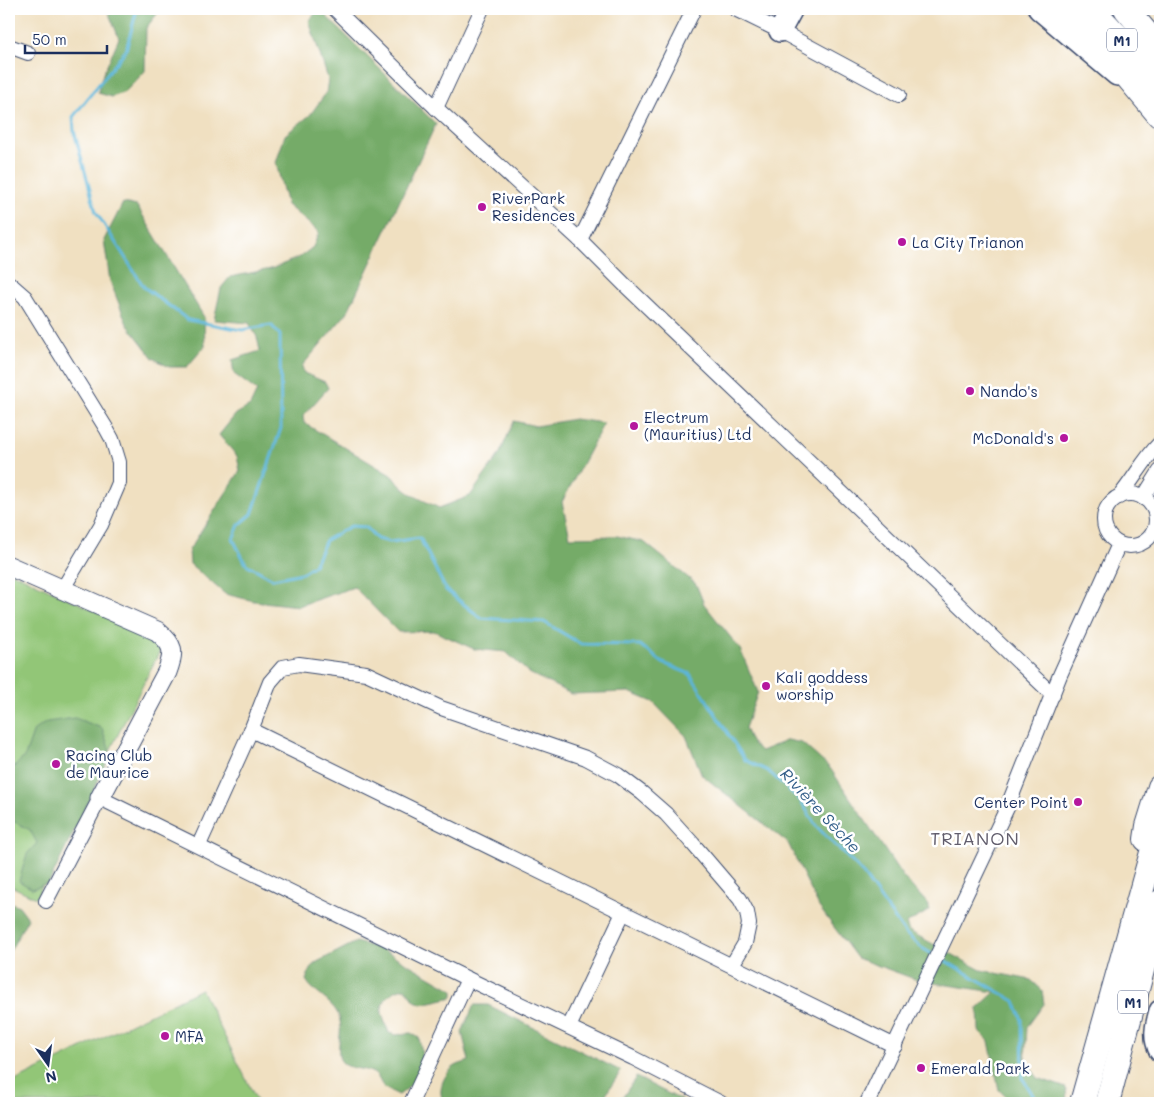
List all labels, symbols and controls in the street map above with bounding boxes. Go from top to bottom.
scale bar [25,22,108,54]
road number: M1 [1107,28,1137,52]
text: 50 m [32,29,67,49]
place label: RiverPark Residences [492,188,575,225]
marker: RiverPark Residences [476,201,488,213]
place label: La City Trianon [912,232,1024,252]
marker: La City Trianon [896,236,908,248]
place label: Nando's [980,381,1038,401]
marker: Nando's [964,385,976,397]
place label: Electrum (Mauritius) Ltd [644,407,751,444]
marker: Electrum (Mauritius) Ltd [628,420,640,432]
place label: McDonald's [972,428,1054,448]
marker: McDonald's [1058,432,1070,444]
place label: Kali goddess worship [776,667,868,704]
marker: Kali goddess worship [760,680,772,692]
place label: Racing Club de Maurice [66,745,152,782]
marker: Racing Club de Maurice [50,758,62,770]
water label: Rivière Sèche [776,763,866,857]
place label: Center Point [974,792,1068,812]
marker: Center Point [1072,796,1084,808]
district label: TRIANON [930,826,1020,850]
road number: M1 [1118,990,1148,1014]
place label: MFA [175,1026,204,1046]
marker: MFA [159,1030,171,1042]
north arrow [22,1040,72,1090]
place label: Emerald Park [931,1058,1030,1078]
marker: Emerald Park [915,1062,927,1074]
text: N [44,1067,59,1088]

